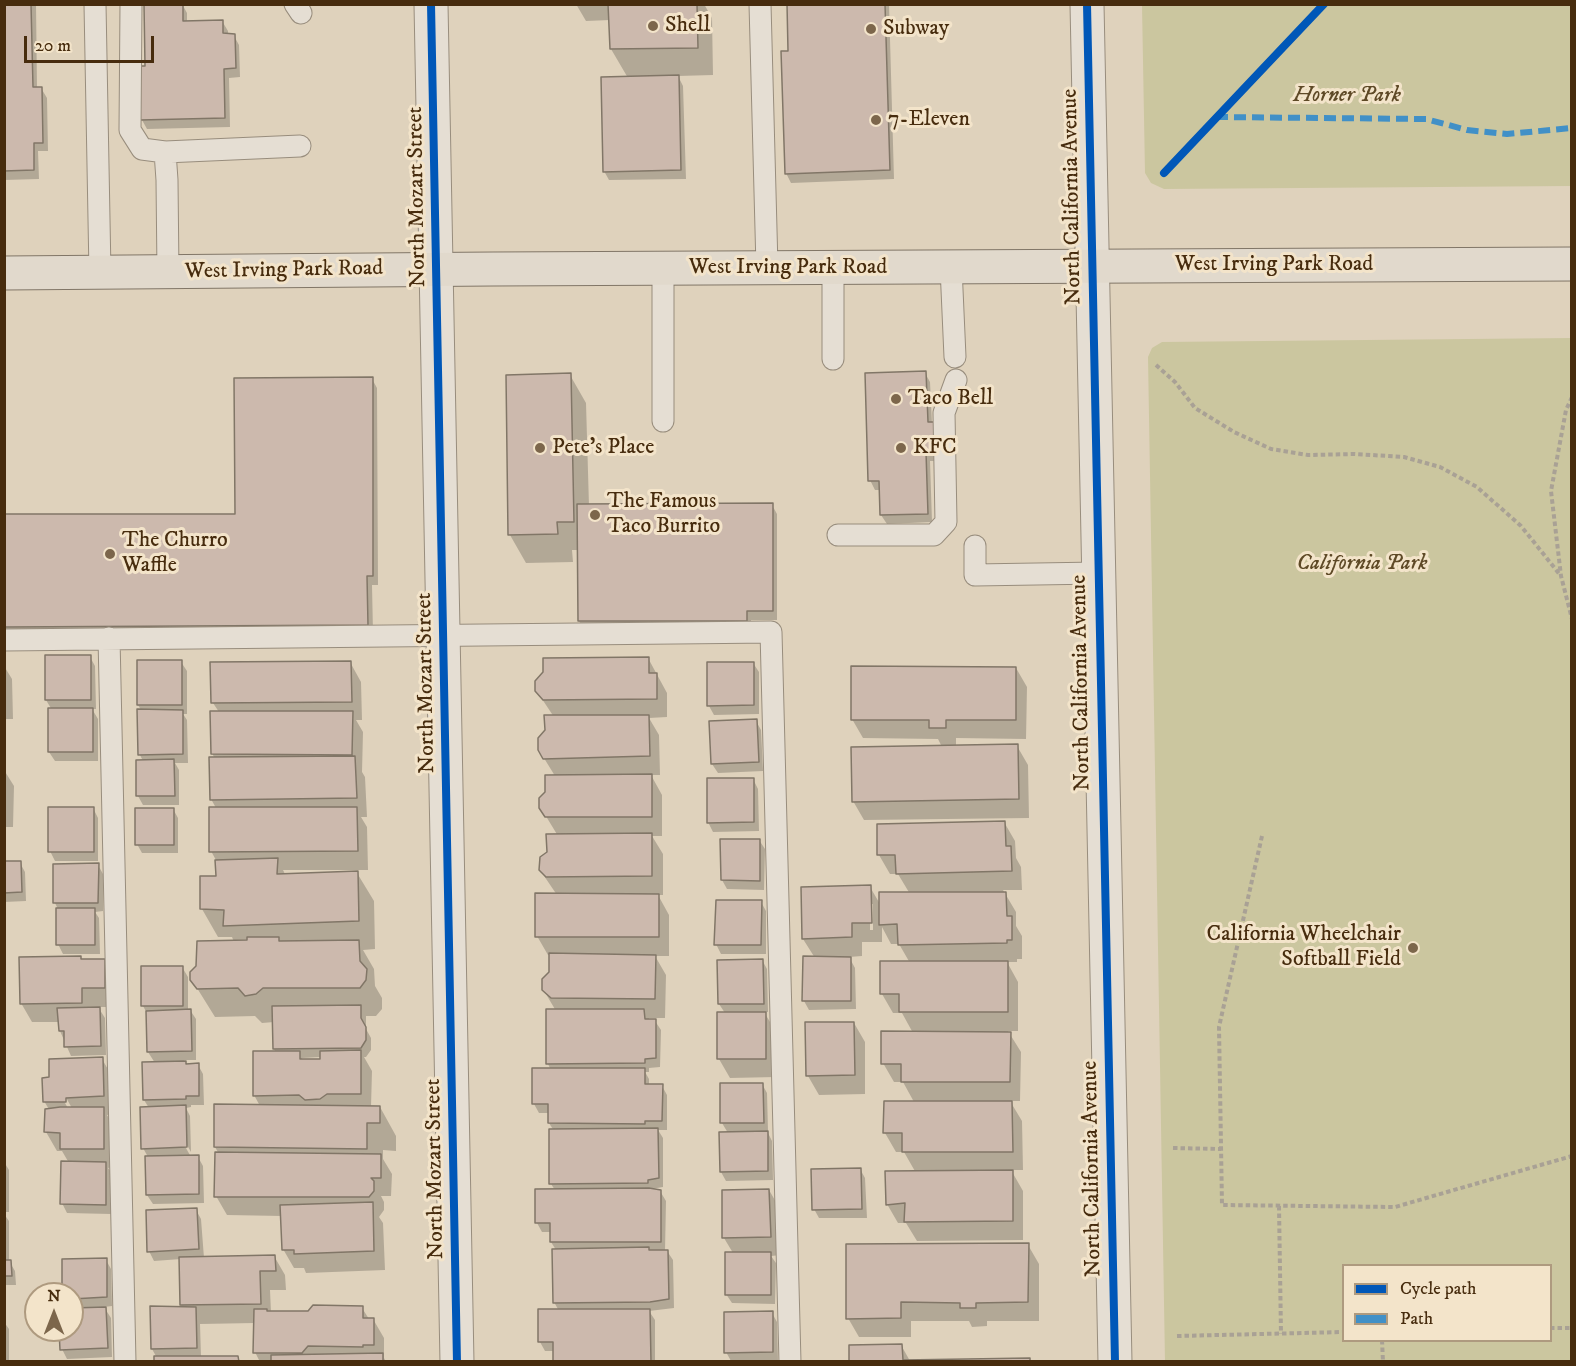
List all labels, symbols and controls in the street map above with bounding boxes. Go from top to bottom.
place label: Shell [665,13,710,39]
place label: Subway [883,16,949,42]
marker: Shell [646,19,660,33]
marker: Subway [864,22,878,36]
scale bar [27,24,158,62]
text: 20 m [35,35,71,57]
park label: Horner Park [1293,83,1401,109]
street label: North California Avenue [1058,89,1088,305]
street label: North Mozart Street [403,106,433,288]
place label: 7-Eleven [888,107,970,133]
marker: 7-Eleven [869,113,883,127]
street label: West Irving Park Road [1175,252,1373,278]
street label: West Irving Park Road [689,255,887,281]
street label: West Irving Park Road [185,256,383,286]
place label: Taco Bell [908,386,993,412]
marker: Taco Bell [889,392,903,406]
place label: Pete’s Place [552,435,654,461]
place label: KFC [913,435,957,461]
marker: Pete’s Place [533,441,547,455]
marker: KFC [894,441,908,455]
place label: The Famous Taco Burrito [607,489,720,540]
marker: The Famous Taco Burrito [588,508,602,522]
place label: The Churro Waffle [122,528,228,580]
marker: The Churro Waffle [103,547,117,561]
park label: California Park [1296,551,1428,577]
street label: North California Avenue [1067,575,1097,791]
street label: North Mozart Street [412,592,442,774]
place label: California Wheelchair Softball Field [1207,922,1401,974]
marker: California Wheelchair Softball Field [1406,941,1420,955]
street label: North California Avenue [1078,1061,1108,1277]
street label: North Mozart Street [421,1078,451,1260]
legend [1342,1264,1552,1342]
text: Cycle path [1400,1278,1477,1300]
north arrow [24,1282,84,1342]
text: N [47,1286,61,1306]
text: Path [1400,1308,1433,1330]

